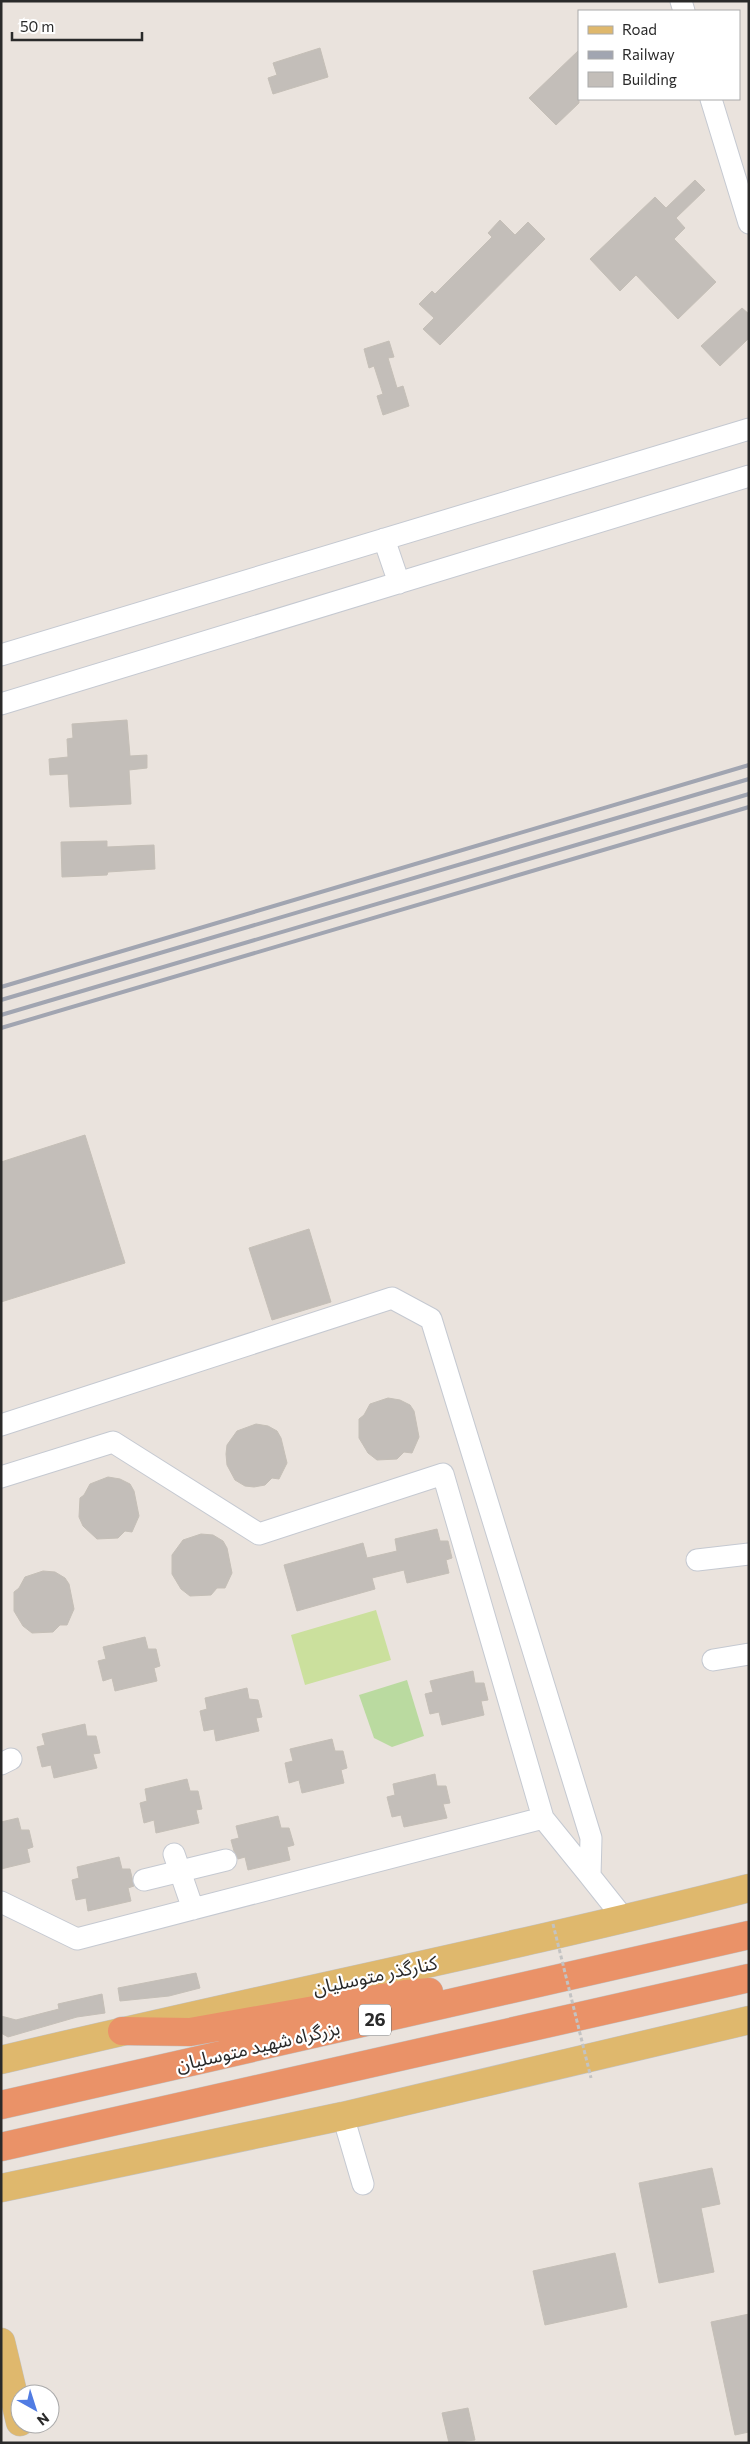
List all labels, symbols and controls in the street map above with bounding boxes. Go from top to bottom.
scale bar [12,10,142,42]
legend [578,10,740,100]
text: 50 m [20,17,54,35]
text: Road [622,20,657,38]
text: Railway [622,45,675,63]
text: Building [622,70,677,88]
street label: کنارگذر متوسلیان [310,1950,441,2000]
road number: 26 [359,2004,391,2036]
street label: بزرگراه شهید متوسلیان [174,2016,342,2076]
north arrow [10,2384,60,2434]
text: N [34,2410,53,2429]

